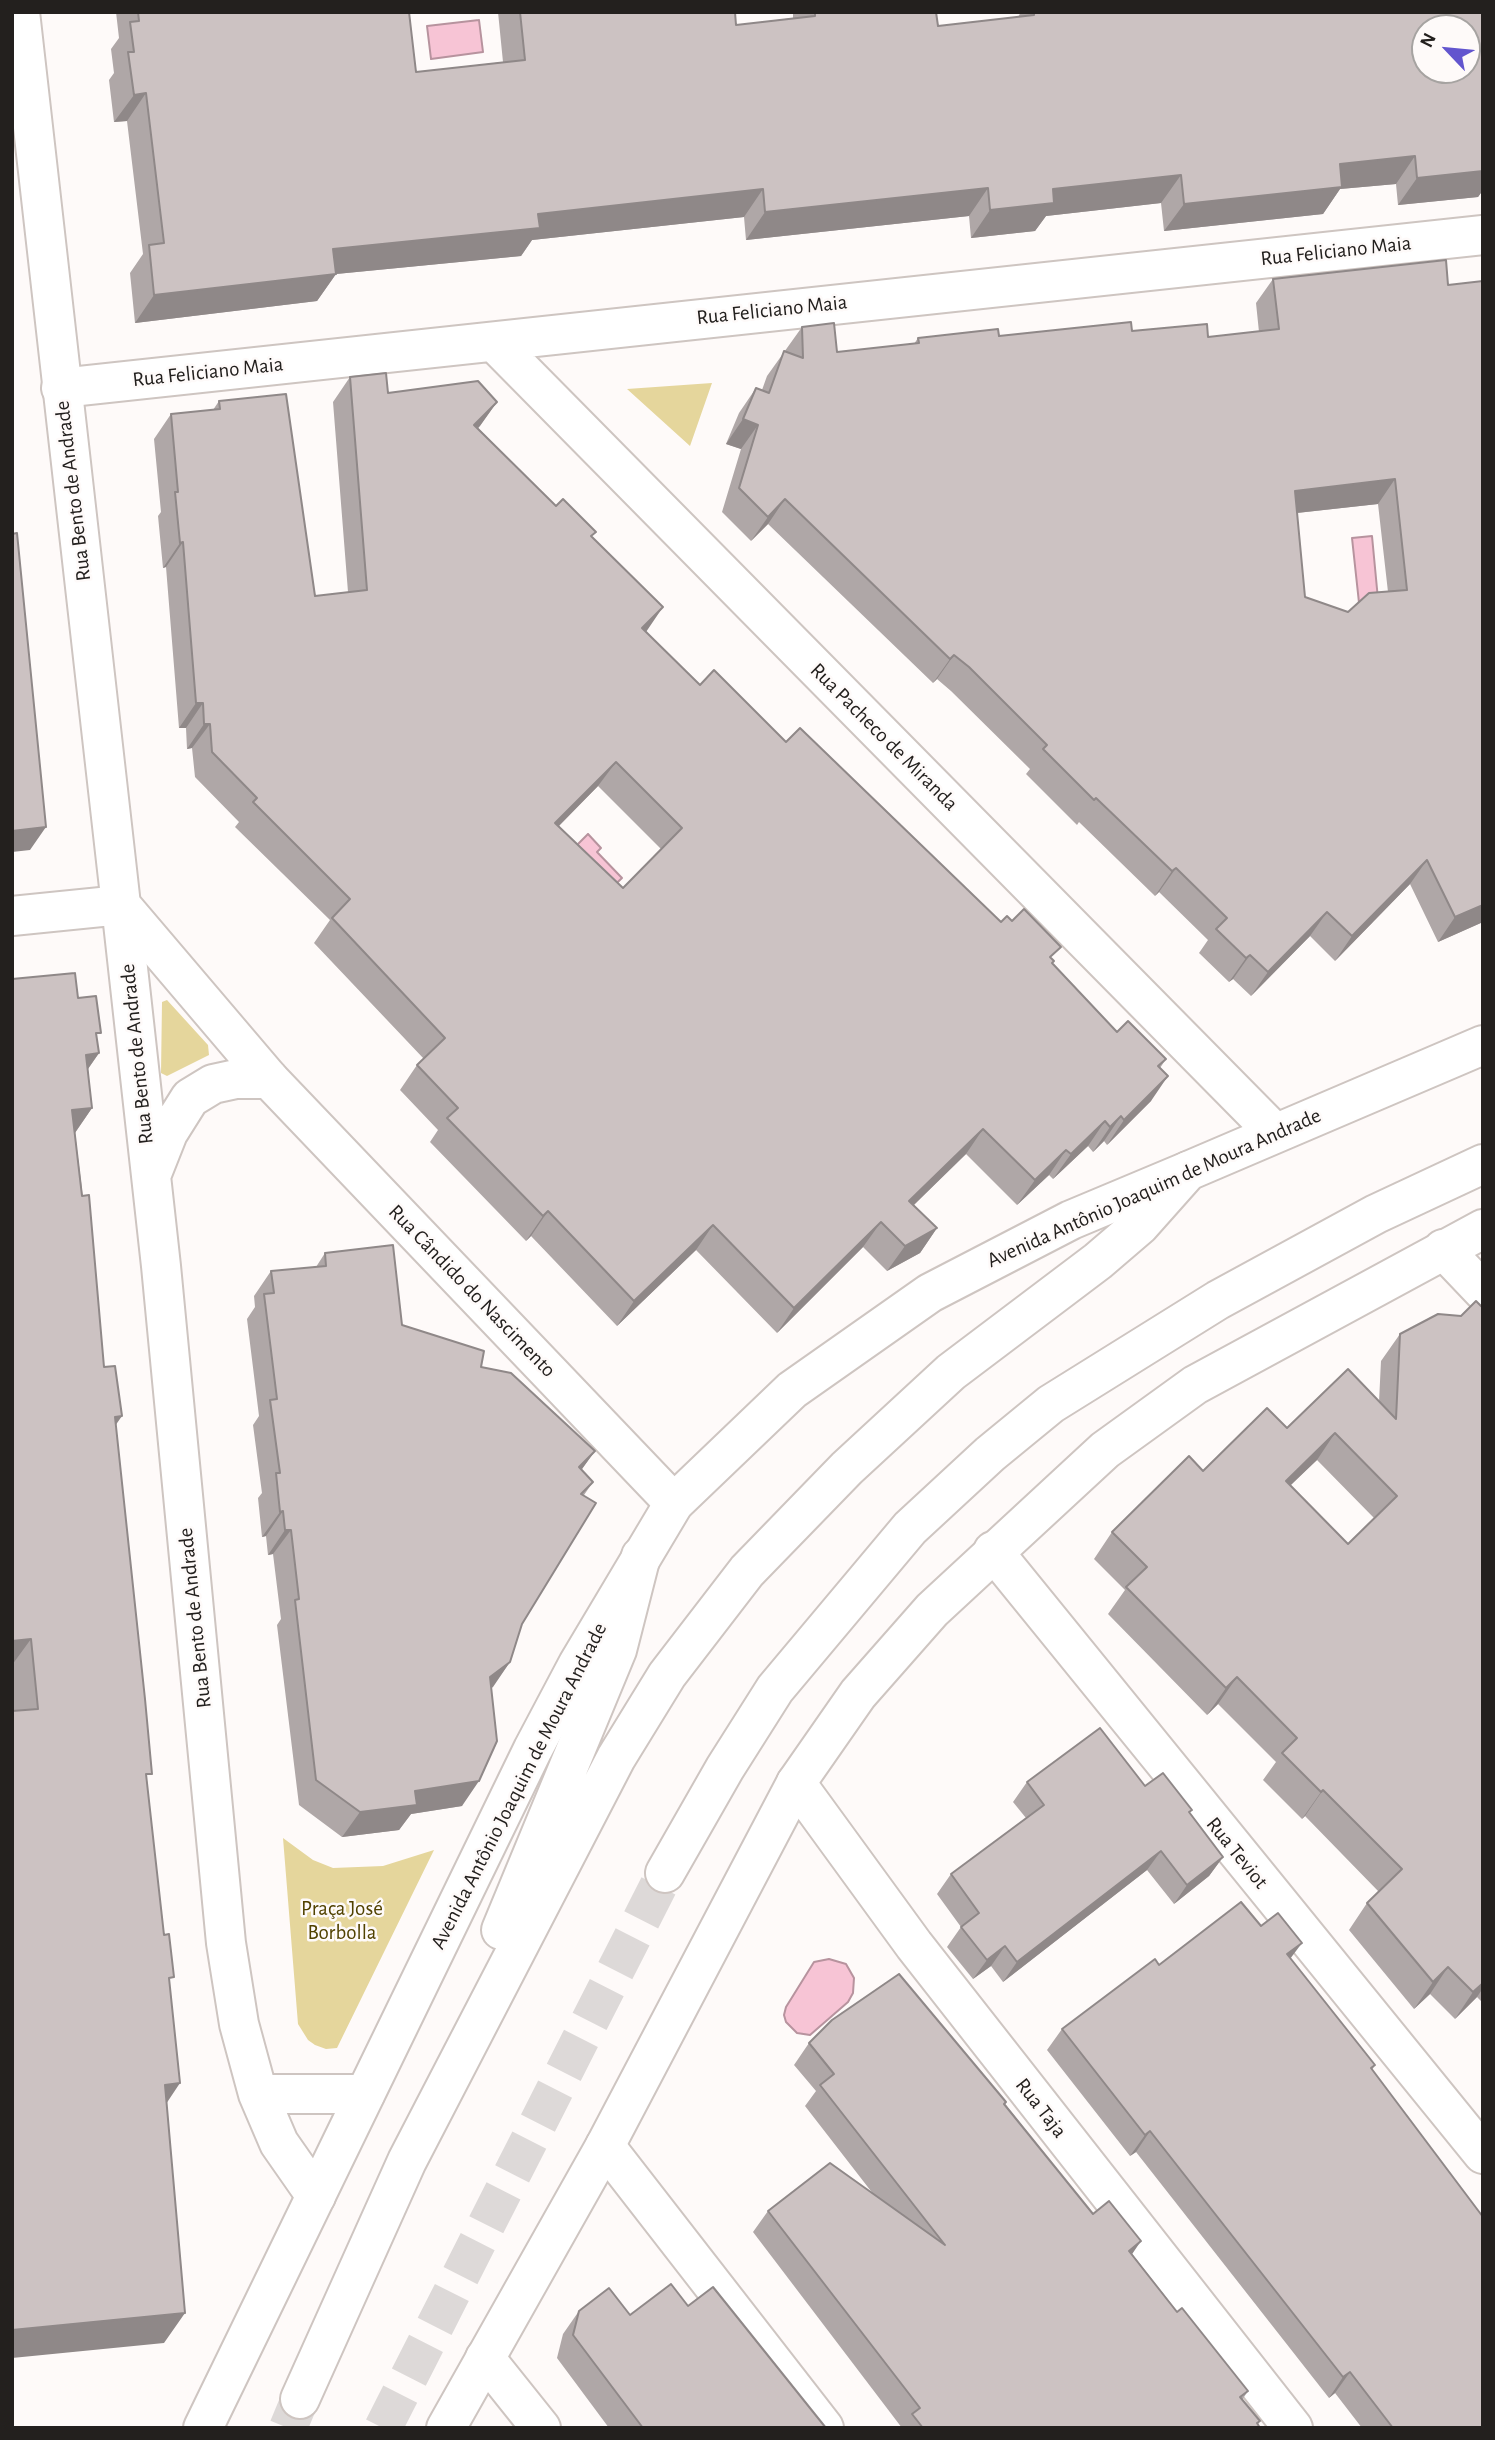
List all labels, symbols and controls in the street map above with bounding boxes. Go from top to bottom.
north arrow [1411,14,1481,84]
text: N [1417,30,1440,51]
street label: Rua Feliciano Maia [1259,231,1413,271]
street label: Rua Feliciano Maia [695,290,849,330]
street label: Rua Feliciano Maia [131,352,285,392]
street label: Rua Bento de Andrade [49,399,97,583]
street label: Rua Pacheco de Miranda [805,658,963,816]
street label: Rua Bento de Andrade [115,963,159,1145]
street label: Avenida Antônio Joaquim de Moura Andrade [983,1103,1325,1273]
street label: Rua Cândido do Nascimento [383,1199,561,1383]
street label: Rua Bento de Andrade [173,1527,217,1709]
street label: Avenida Antônio Joaquim de Moura Andrade [425,1619,613,1953]
street label: Rua Teviot [1201,1812,1273,1894]
park label: Praça José Borbolla [301,1896,383,1946]
street label: Rua Taja [1010,2073,1072,2143]

